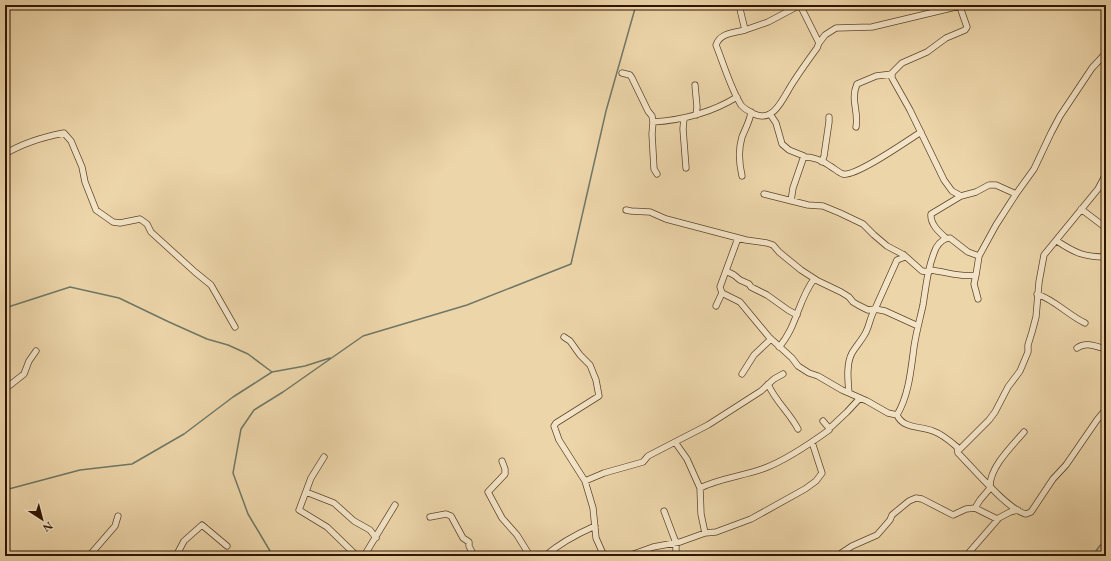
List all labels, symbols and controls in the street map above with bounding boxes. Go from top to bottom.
north arrow [22,499,62,539]
text: N [40,519,56,535]

